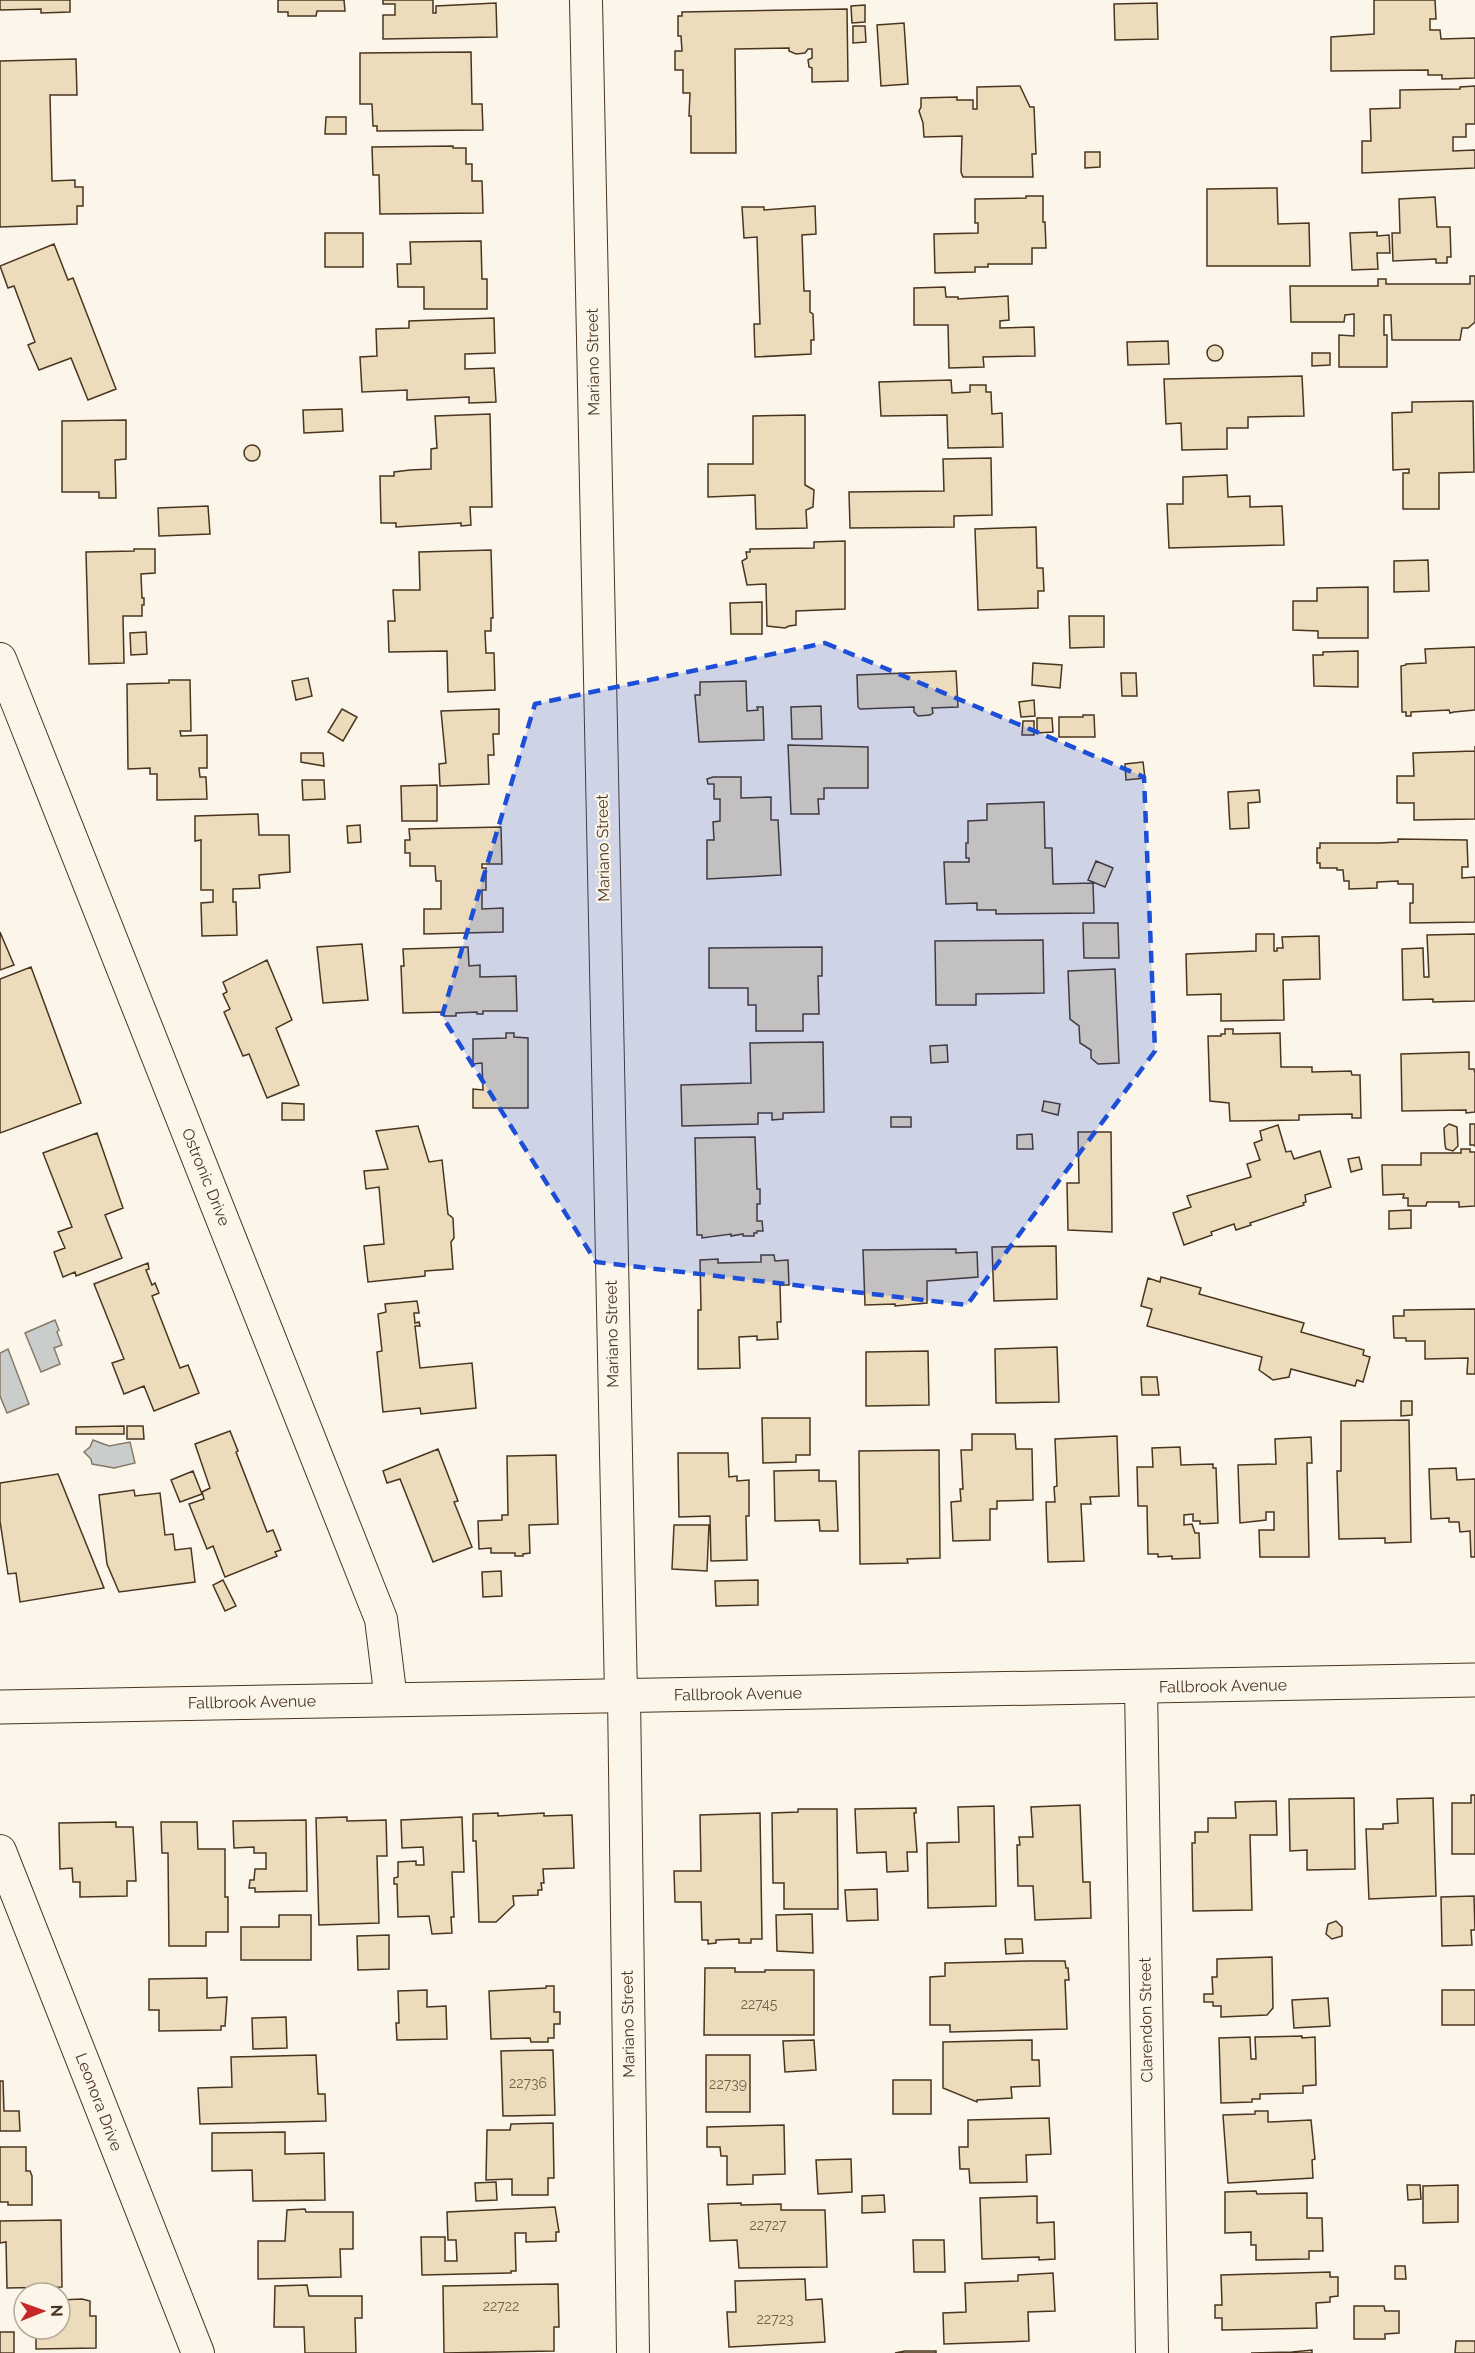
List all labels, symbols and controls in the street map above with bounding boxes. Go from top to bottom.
street label: Mariano Street [583,307,603,416]
street label: Mariano Street [593,793,613,902]
street label: Ostronic Drive [178,1125,234,1229]
street label: Mariano Street [602,1279,622,1388]
street label: Fallbrook Avenue [1159,1675,1287,1697]
street label: Fallbrook Avenue [674,1683,802,1705]
street label: Fallbrook Avenue [188,1691,316,1713]
street label: Clarendon Street [1135,1957,1157,2083]
street label: Mariano Street [618,1969,638,2078]
house number: 22745 [741,1996,778,2012]
street label: Leonora Drive [72,2050,126,2154]
house number: 22736 [509,2075,547,2091]
house number: 22739 [709,2076,747,2092]
house number: 22727 [750,2217,787,2233]
north arrow [12,2281,72,2341]
house number: 22722 [483,2298,519,2314]
text: N [47,2304,66,2317]
house number: 22723 [757,2311,793,2327]

